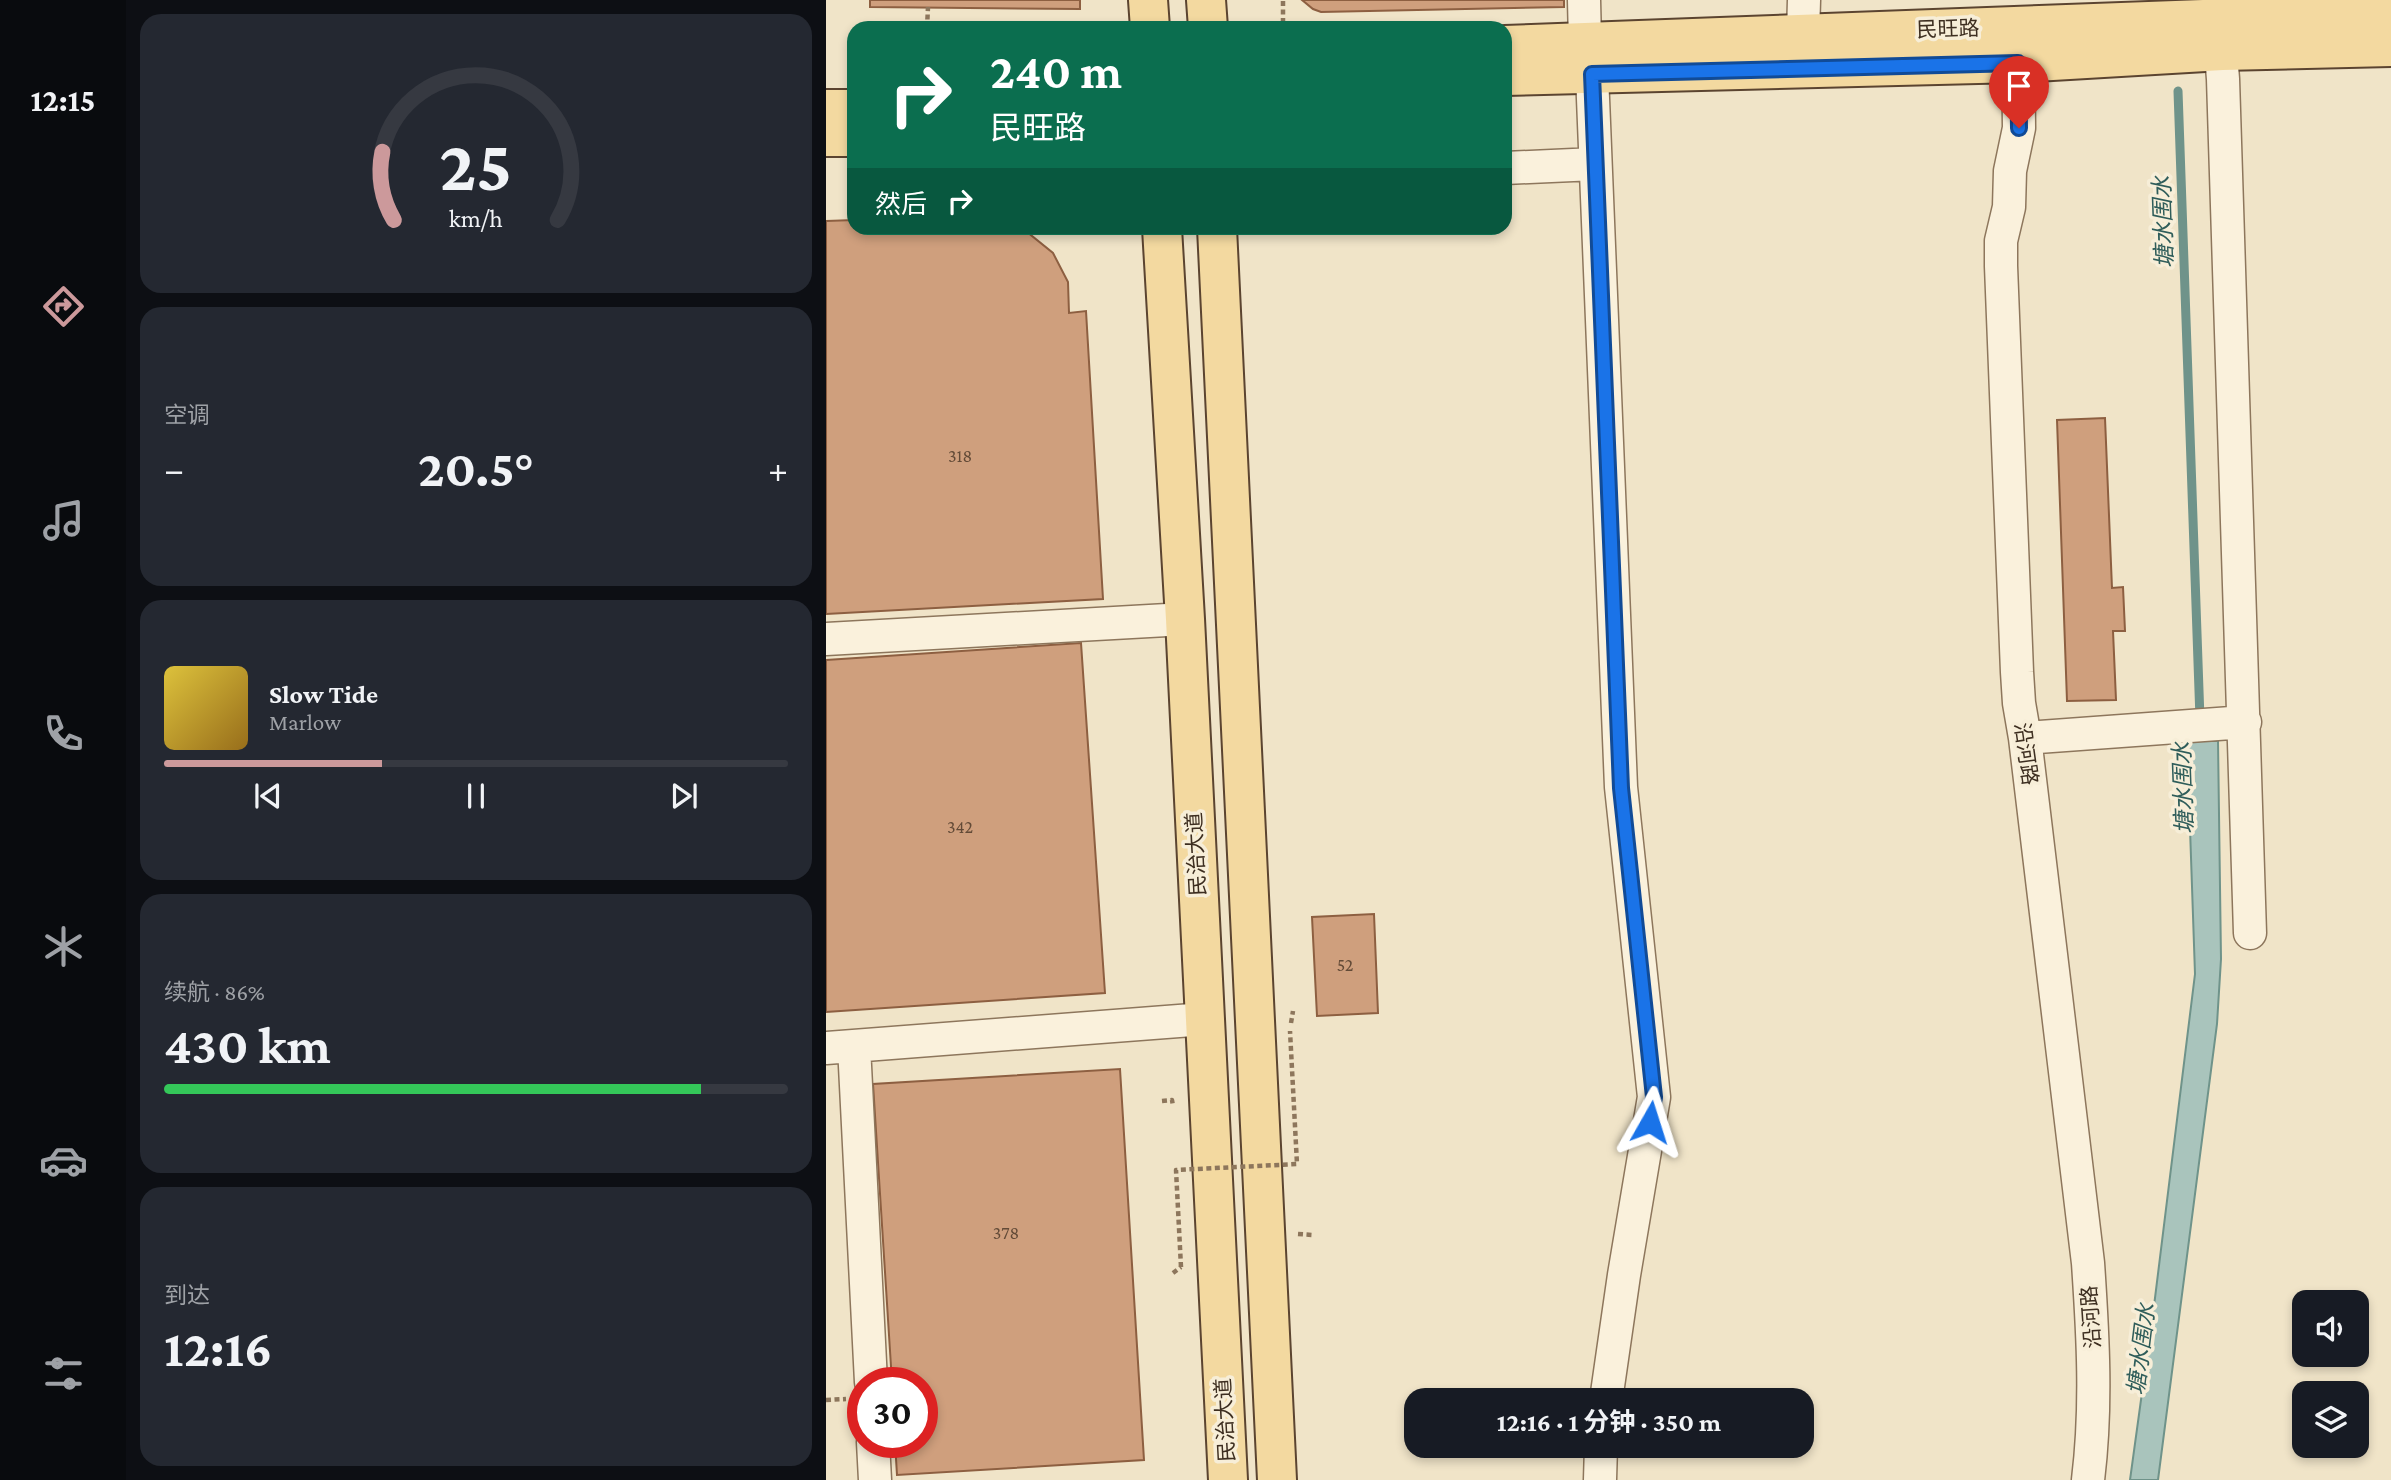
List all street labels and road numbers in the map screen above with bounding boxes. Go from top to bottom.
street label: 民旺路 [1916,16,1980,42]
street label: 沿河路 [2010,721,2042,787]
street label: 民治大道 [1182,811,1210,897]
street label: 沿河路 [2077,1285,2105,1349]
street label: 民治大道 [1211,1377,1239,1463]

